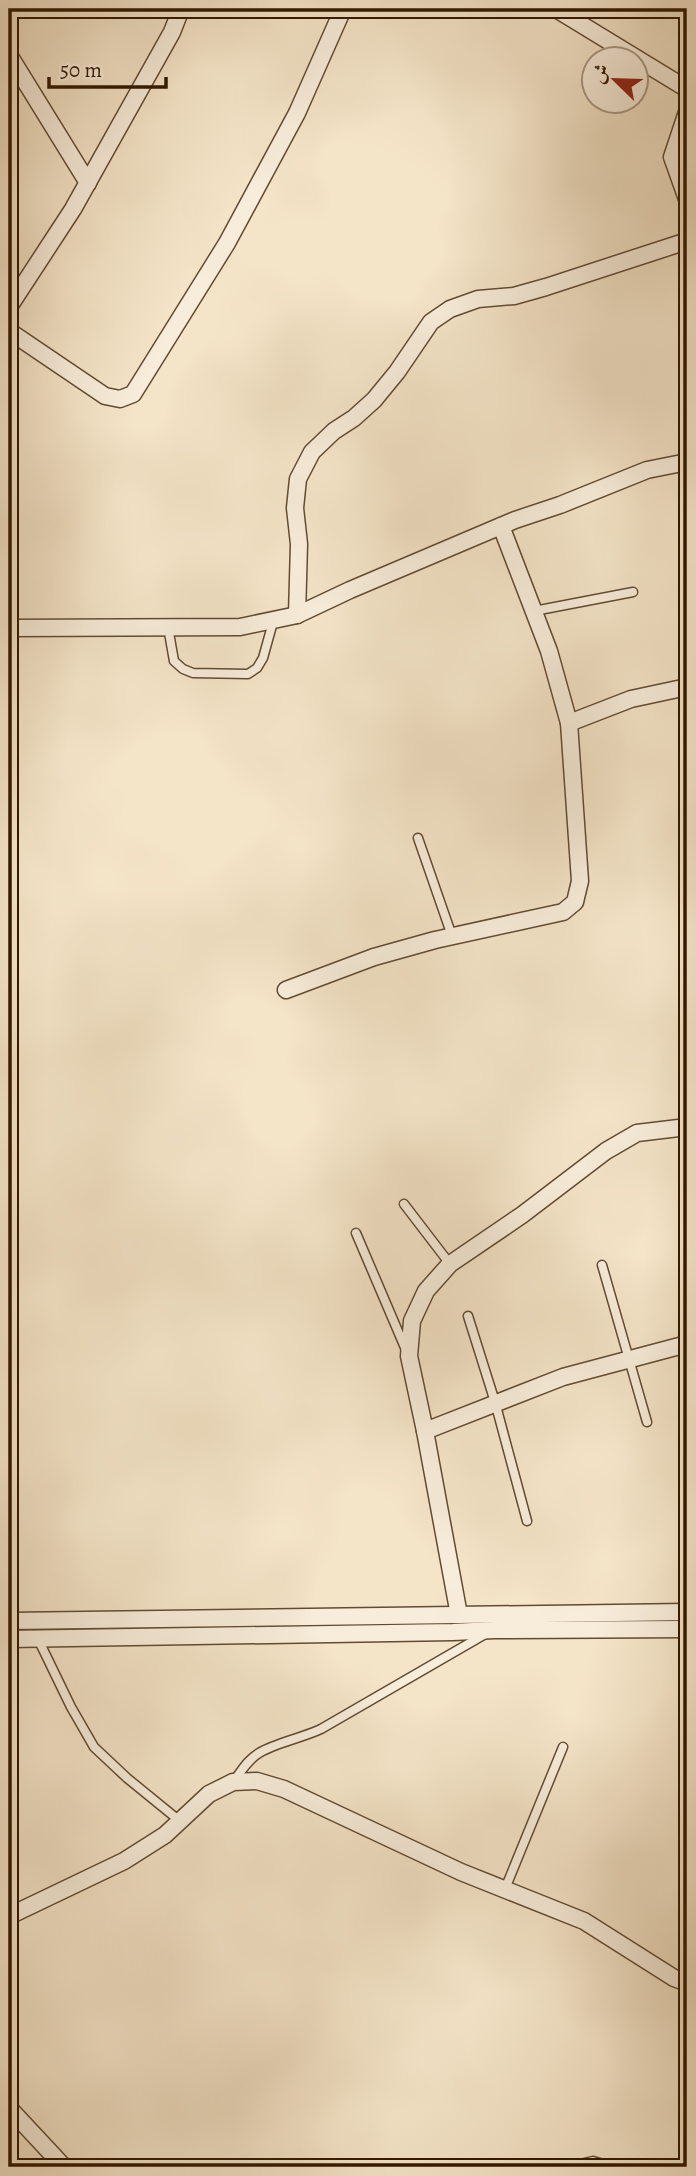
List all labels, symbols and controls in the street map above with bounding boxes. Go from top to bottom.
scale bar [49,46,166,90]
north arrow [580,46,650,116]
text: 50 m [60,56,102,84]
text: ش [585,60,616,88]

